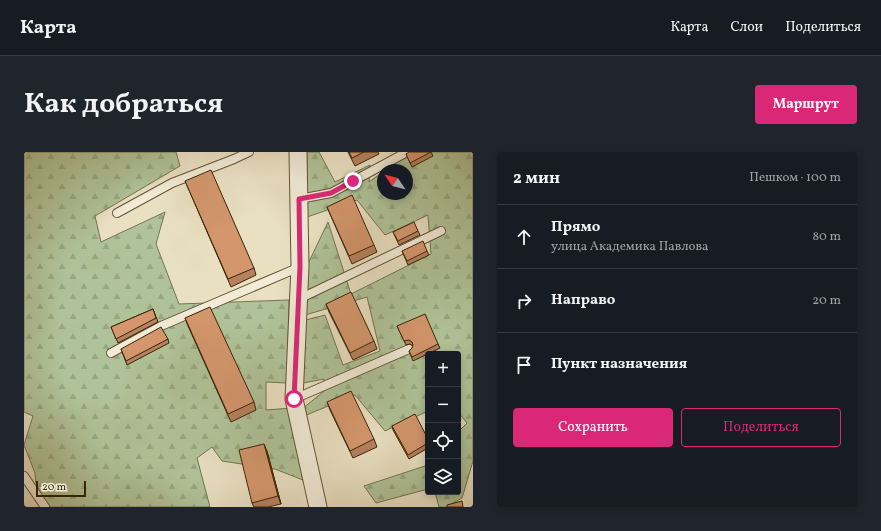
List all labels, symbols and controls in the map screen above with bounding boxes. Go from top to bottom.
text: Карта [20,15,77,41]
text: Карта [670,18,708,37]
text: Слои [730,18,763,37]
text: Поделиться [785,18,861,37]
text: Как добраться [24,85,223,124]
button: Маршрут [755,85,857,124]
north arrow [377,164,413,200]
text: 2 мин [513,167,560,190]
text: Пешком · 100 m [749,169,841,187]
route end [344,172,362,190]
text: Прямо [551,217,600,238]
icon: ahead [513,226,535,248]
text: 80 m [812,228,841,246]
text: улица Академика Павлова [551,238,708,256]
icon: right [513,290,535,312]
text: Направо [551,290,615,311]
text: 20 m [812,292,841,310]
map controls [425,351,461,495]
button: + [425,351,461,387]
icon: arrive [513,354,535,376]
text: Пункт назначения [551,354,687,375]
button: − [425,387,461,423]
route start [285,390,303,408]
button: Сохранить [513,408,673,447]
button: Поделиться [681,408,841,447]
button: locate [425,423,461,459]
button: layers [425,459,461,495]
scale bar [36,479,86,498]
text: 20 m [42,480,66,495]

